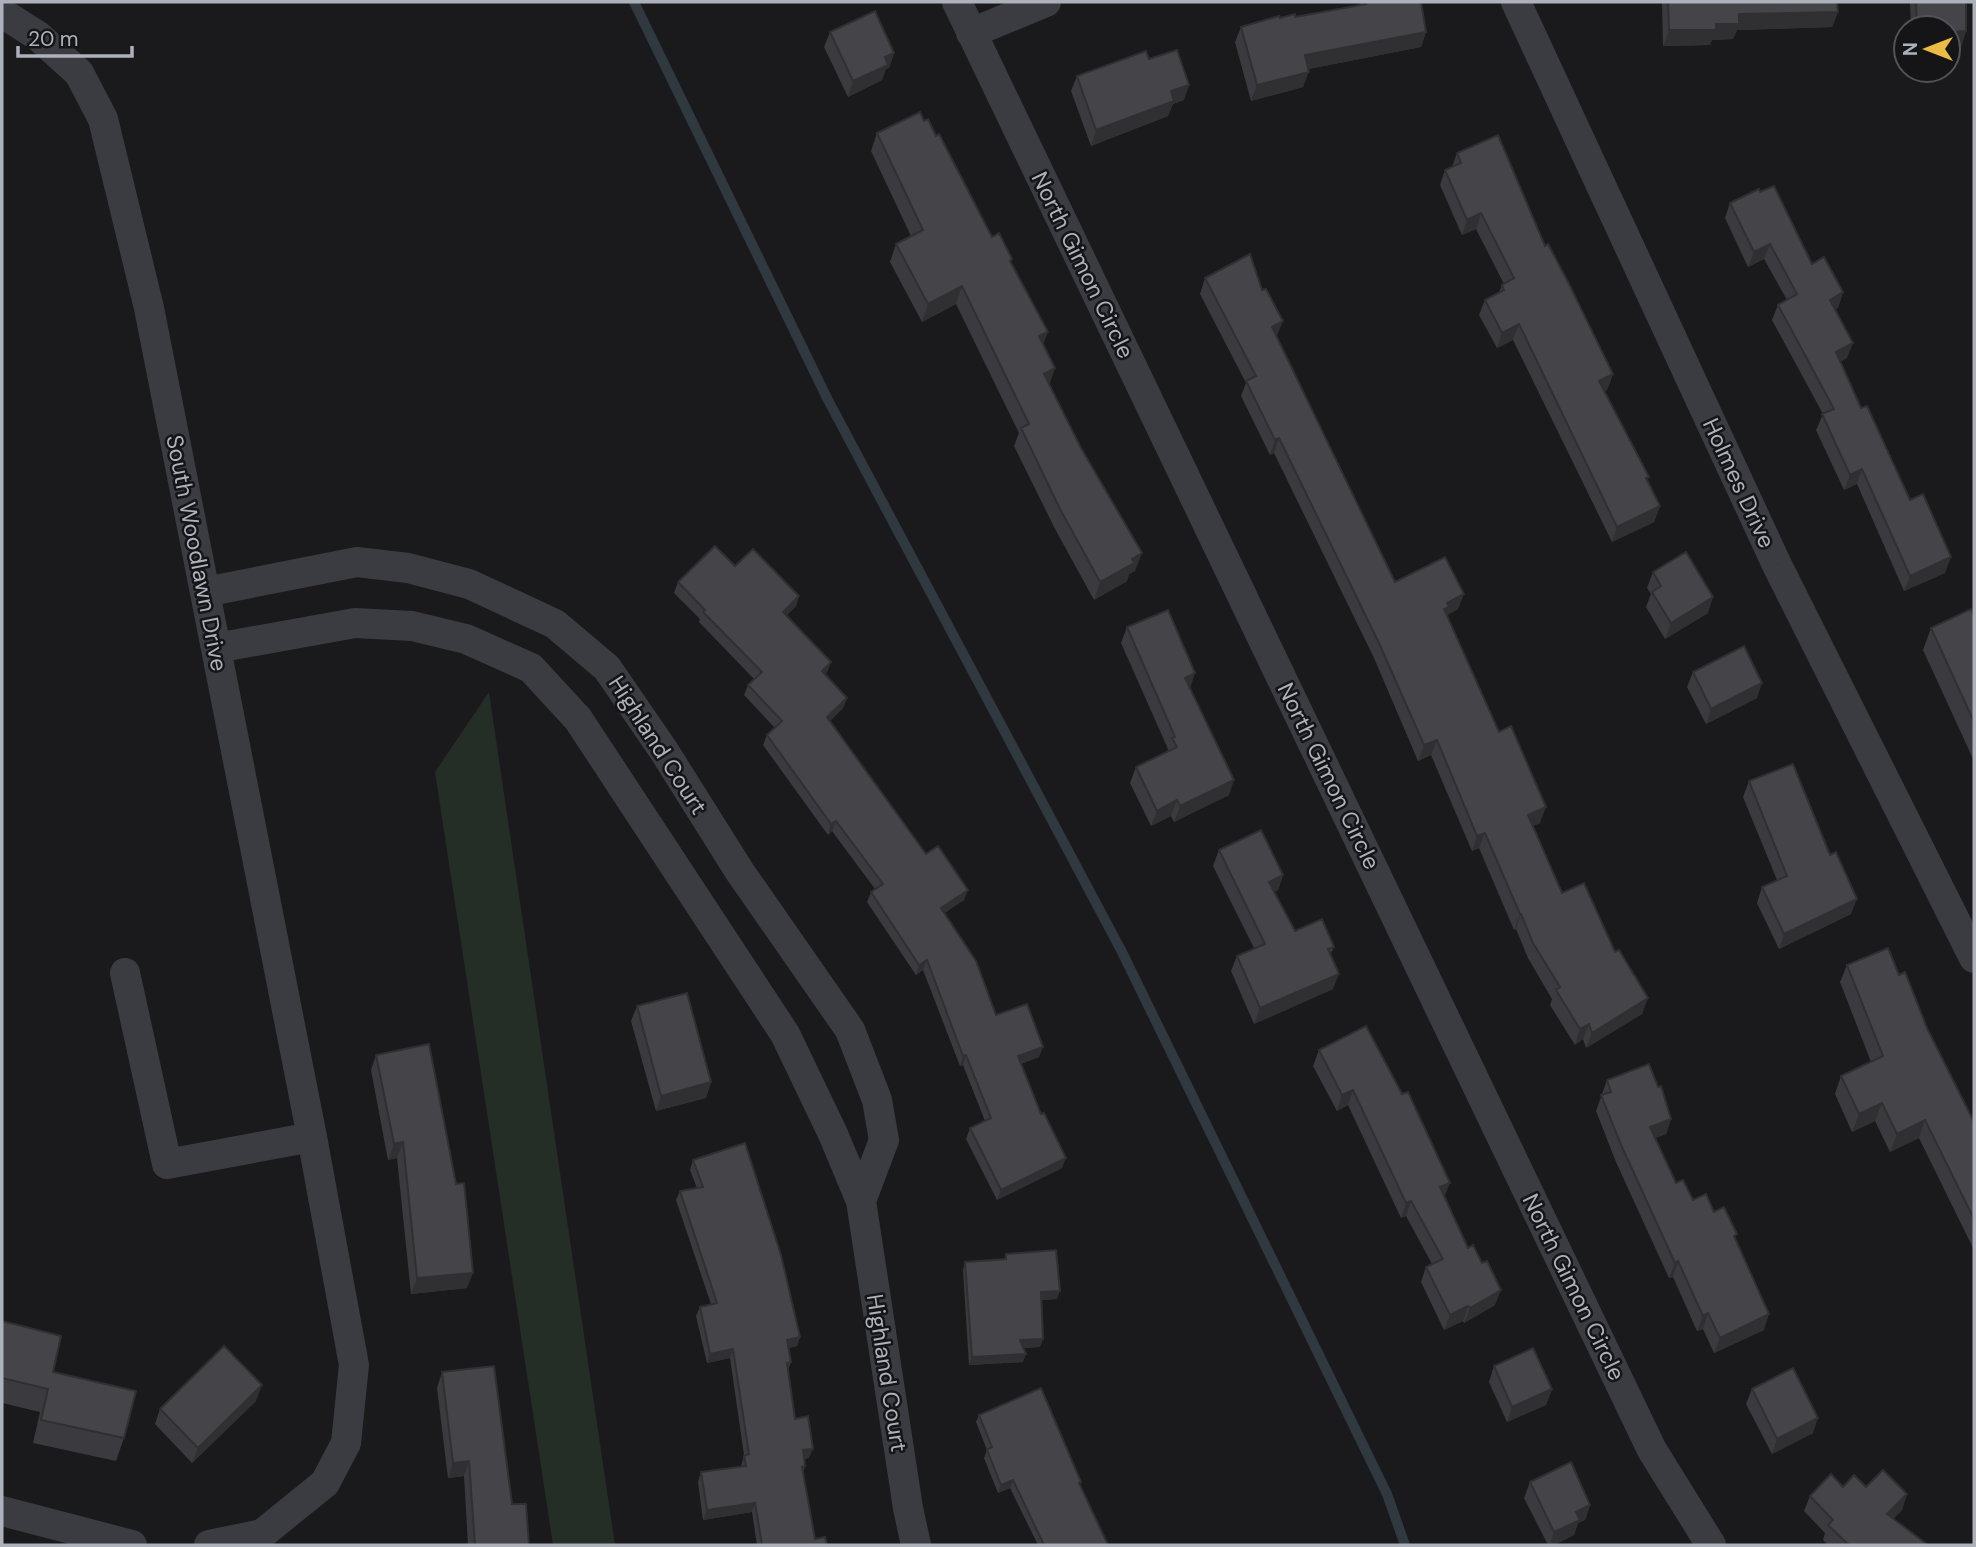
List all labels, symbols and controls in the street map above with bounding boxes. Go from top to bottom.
scale bar [18,14,131,58]
north arrow [1892,14,1962,84]
text: 20 m [28,25,79,53]
text: N [1898,42,1923,56]
street label: North Gimon Circle [1025,167,1141,363]
street label: Holmes Drive [1696,413,1782,553]
street label: South Woodlawn Drive [159,432,235,674]
street label: Highland Court [602,670,714,820]
street label: North Gimon Circle [1271,678,1387,874]
street label: North Gimon Circle [1516,1189,1632,1385]
street label: Highland Court [860,1292,914,1454]

